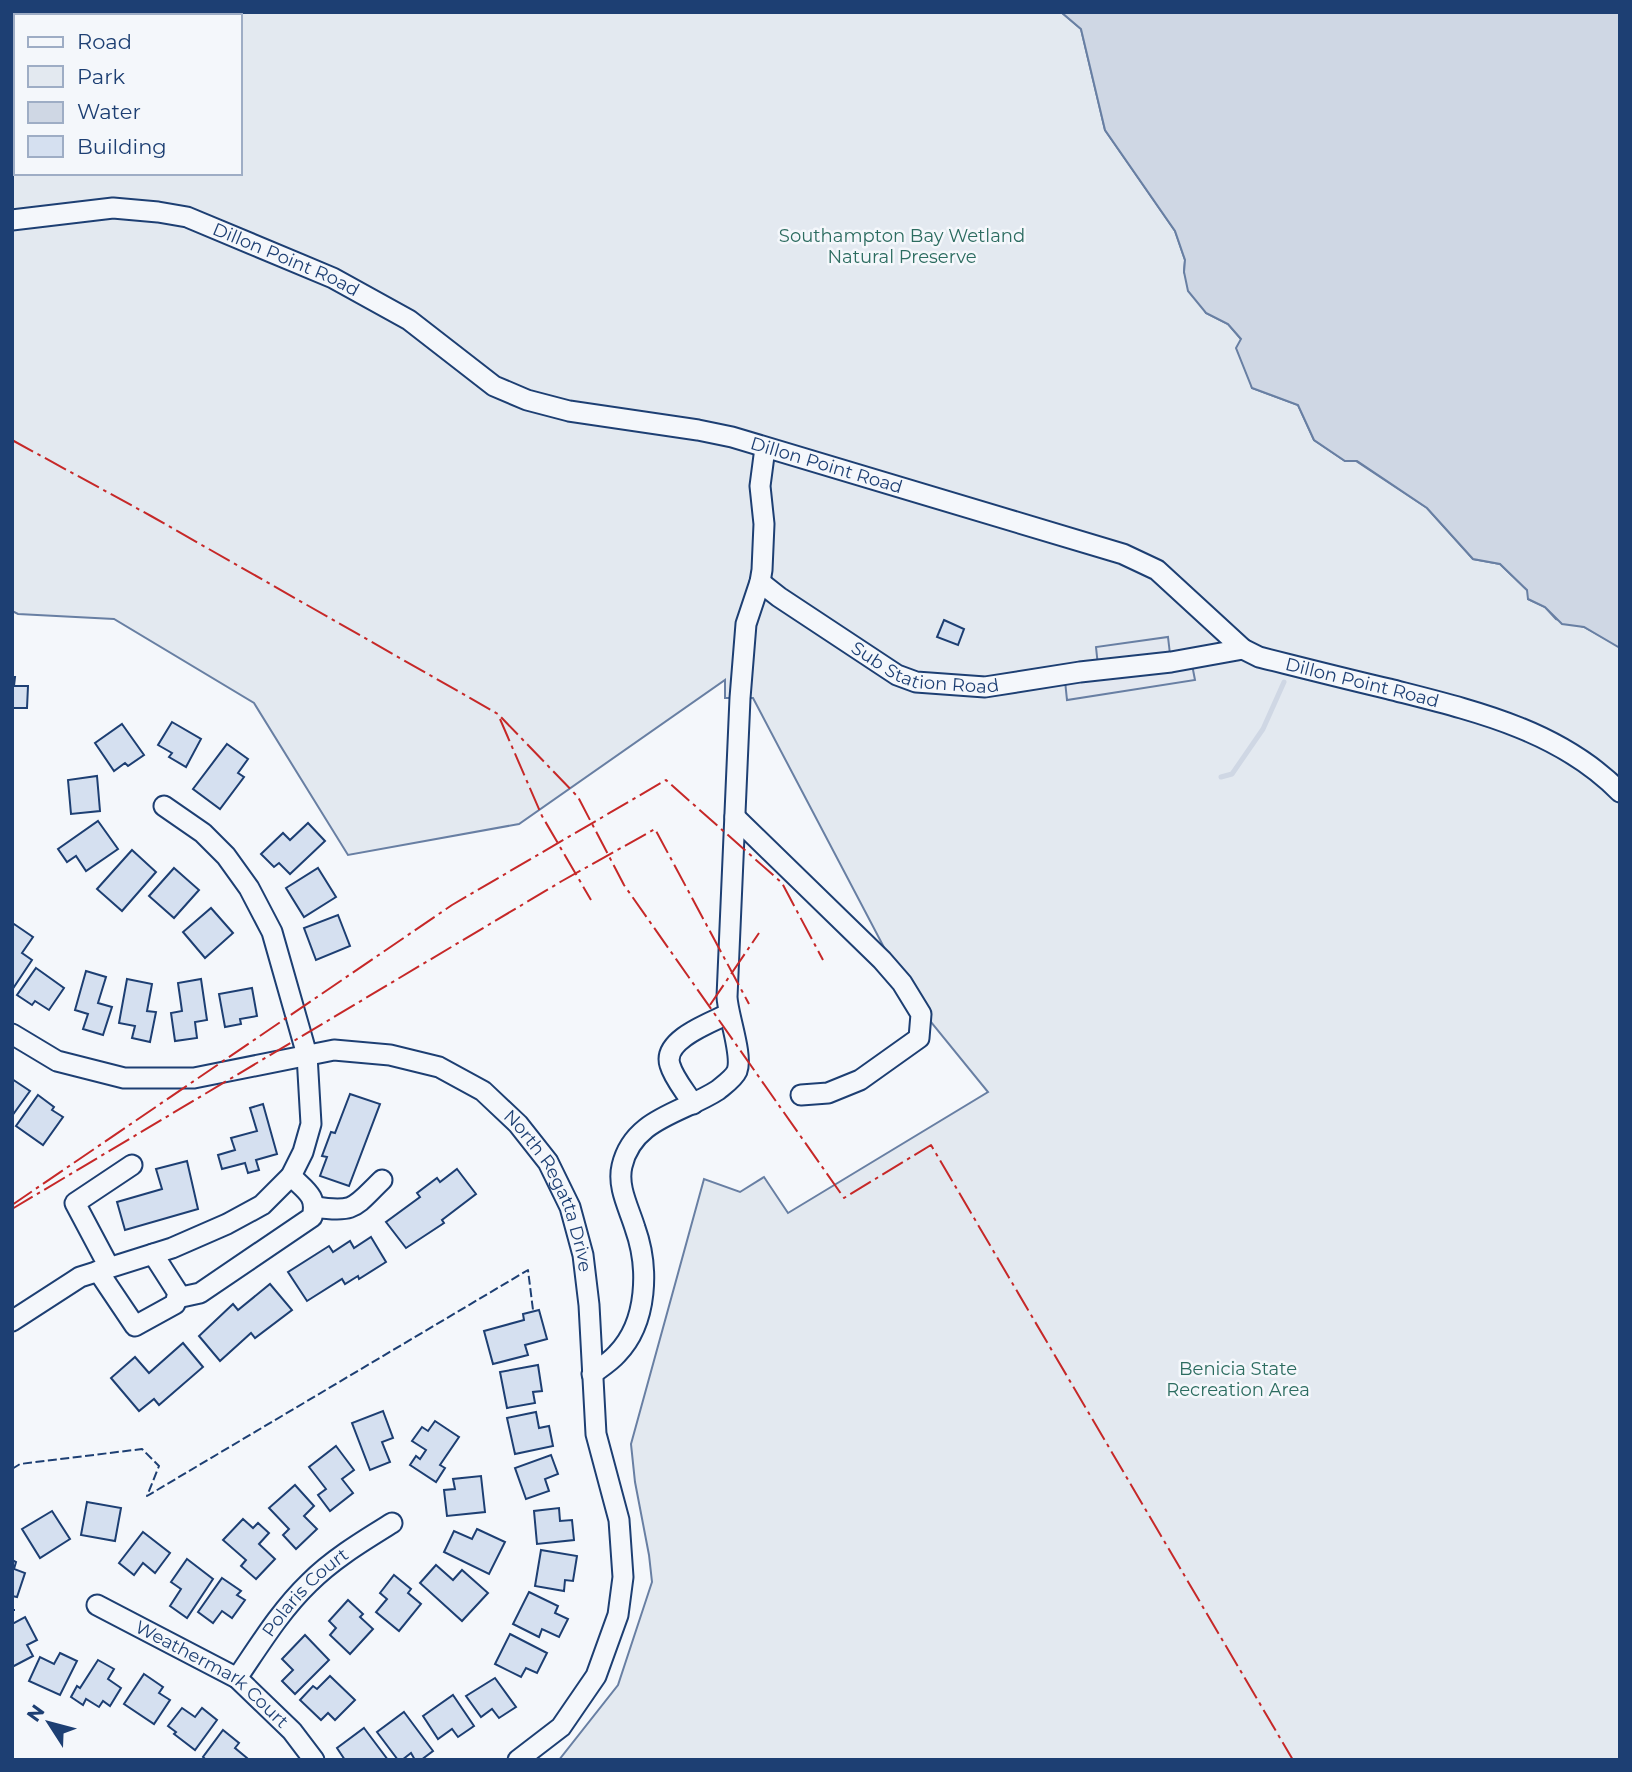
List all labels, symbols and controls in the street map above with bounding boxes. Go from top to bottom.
legend [14,14,242,175]
text: Road [77,29,132,54]
text: Park [77,64,125,89]
text: Water [77,99,141,124]
text: Building [77,134,167,159]
street label: Dillon Point Road [209,218,363,301]
park label: Southampton Bay Wetland Natural Preserve [779,225,1025,268]
street label: Dillon Point Road [748,432,905,498]
street label: Sub Station Road [847,637,1001,698]
street label: Dillon Point Road [1283,653,1441,712]
street label: North Regatta Drive [499,1105,596,1273]
park label: Benicia State Recreation Area [1166,1358,1310,1401]
street label: Polaris Court [257,1543,353,1641]
street label: Weathermark Court [132,1616,293,1733]
north arrow [14,1688,84,1758]
text: N [22,1700,49,1726]

